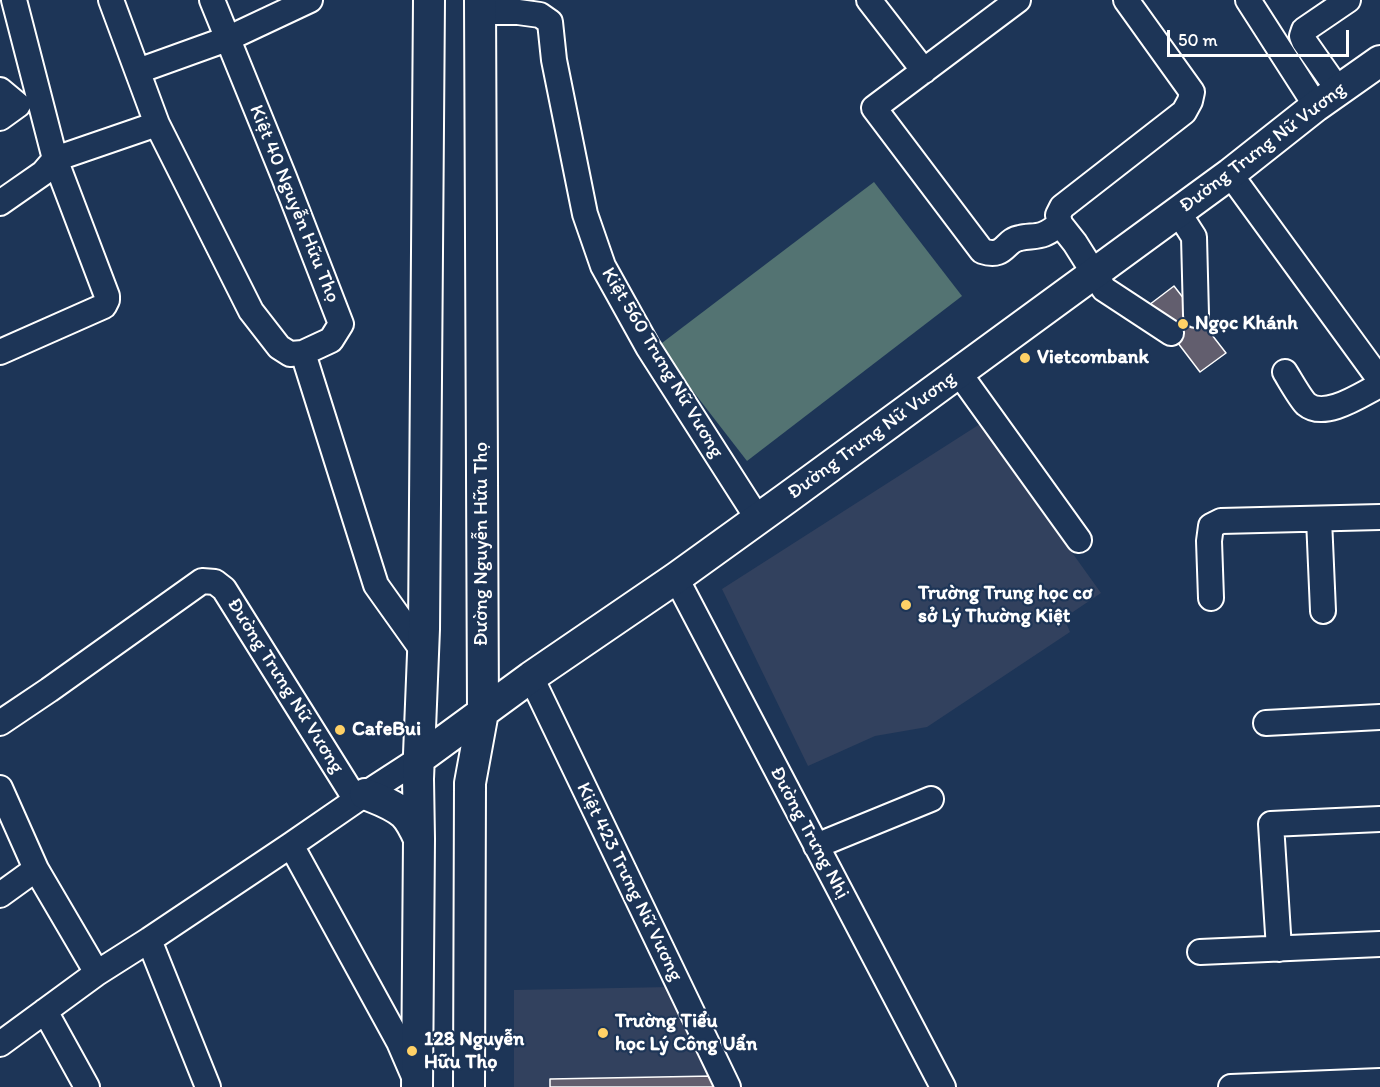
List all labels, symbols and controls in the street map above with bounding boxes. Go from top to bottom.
scale bar [1170,18,1352,56]
text: 50 m [1178,29,1218,51]
street label: Đường Trưng Nữ Vương [1175,78,1351,218]
street label: Kiệt 40 Nguyễn Hữu Thọ [243,102,345,306]
street label: Kiệt 560 Trưng Nữ Vương [596,263,728,463]
place label: Ngọc Khánh [1195,312,1298,336]
marker: Ngọc Khánh [1176,317,1190,331]
place label: Vietcombank [1037,346,1149,370]
marker: Vietcombank [1018,351,1032,365]
street label: Đường Trưng Nữ Vương [783,367,961,505]
street label: Đường Nguyễn Hữu Thọ [470,442,494,646]
place label: Trường Trung học cơ sở Lý Thường Kiệt [918,582,1092,629]
street label: Đường Trưng Nữ Vương [221,594,349,778]
marker: Trường Trung học cơ sở Lý Thường Kiệt [899,598,913,612]
place label: CafeBui [352,718,421,742]
marker: CafeBui [333,723,347,737]
street label: Đường Trưng Nhị [764,763,854,903]
street label: Kiệt 423 Trưng Nữ Vương [570,779,688,985]
place label: Trường Tiểu học Lý Công Uẩn [615,1010,757,1057]
marker: Trường Tiểu học Lý Công Uẩn [596,1026,610,1040]
place label: 128 Nguyễn Hữu Thọ [424,1028,524,1075]
marker: 128 Nguyễn Hữu Thọ [405,1044,419,1058]

